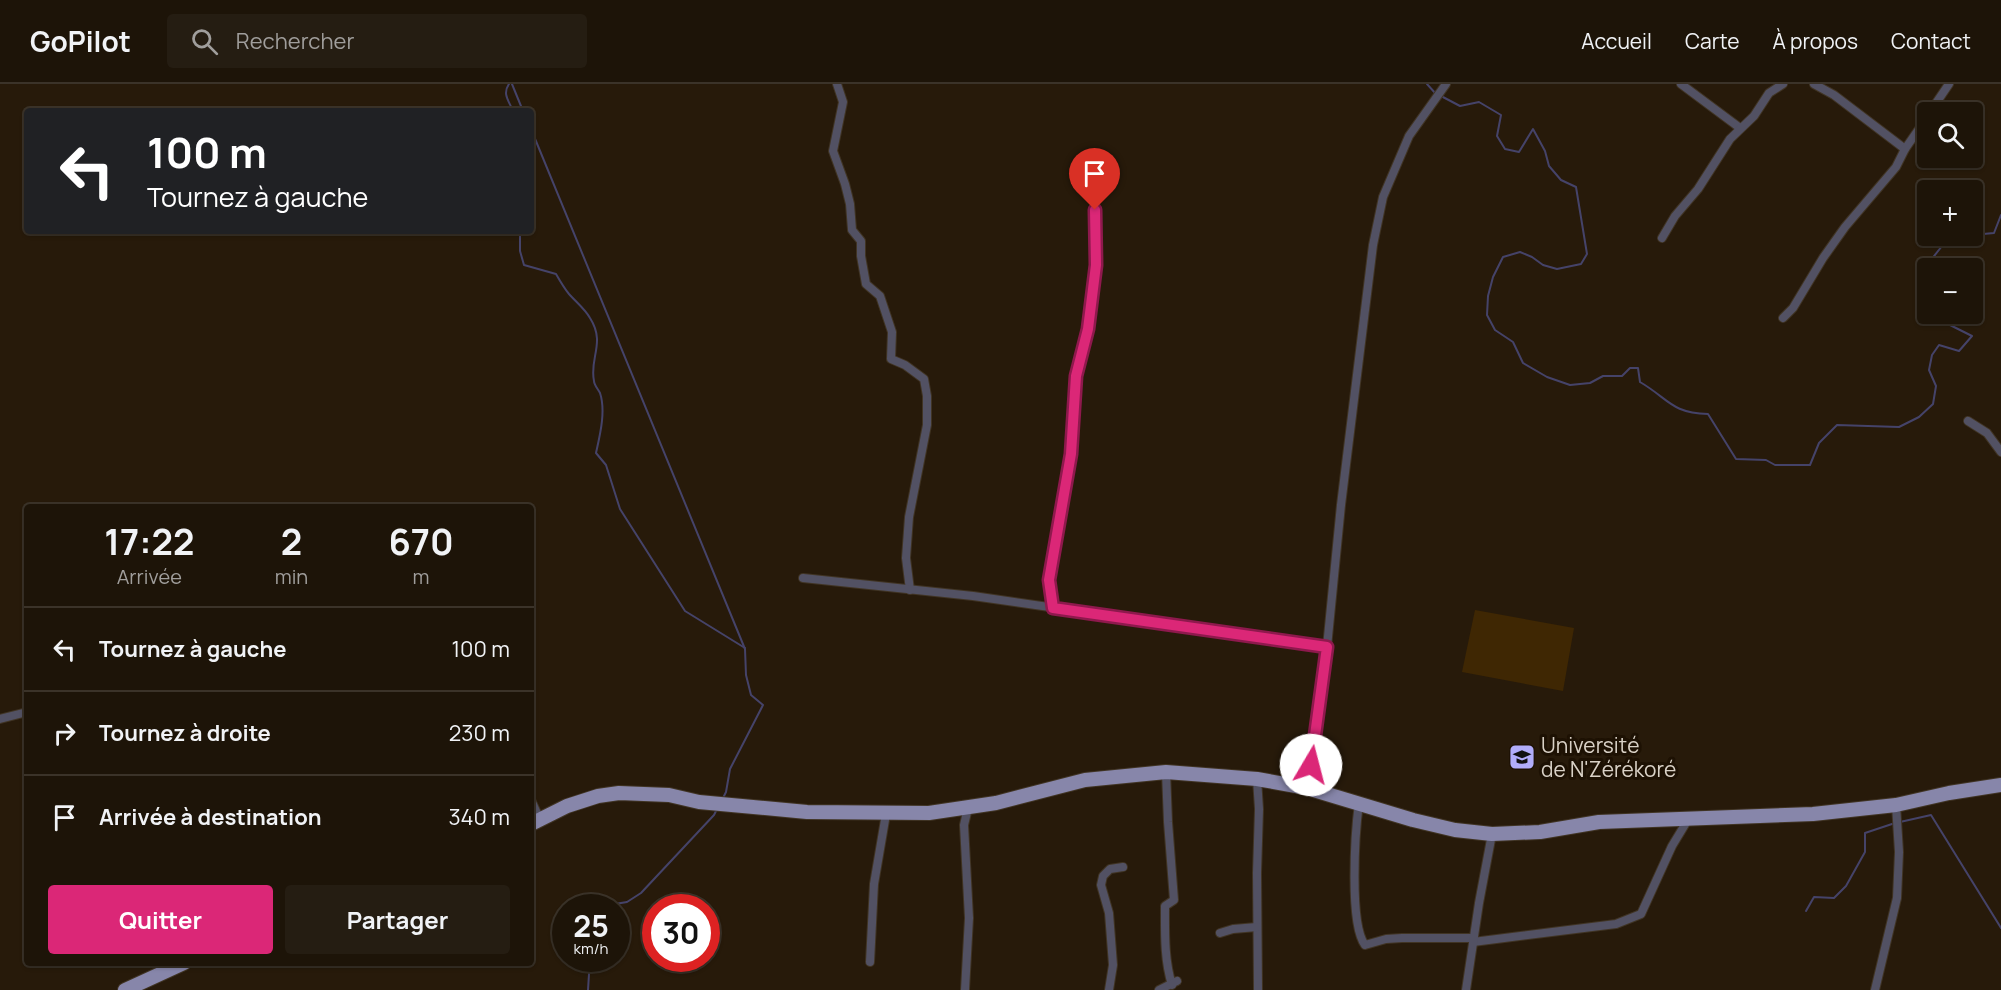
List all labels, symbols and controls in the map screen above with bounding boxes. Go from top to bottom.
search box [167,14,587,68]
text: GoPilot [30,22,131,60]
icon: search [188,25,221,58]
text: Rechercher [236,26,354,56]
text: Accueil [1581,27,1652,55]
text: Carte [1685,27,1739,55]
text: À propos [1772,27,1858,55]
text: Contact [1891,27,1971,55]
map controls [1917,102,1983,324]
button: search [1917,102,1983,168]
text: 100 m [147,123,267,181]
icon: left [48,132,126,210]
pin [1069,148,1120,210]
icon: arrive [1078,157,1111,190]
text: Tournez à gauche [147,178,368,215]
button: + [1917,180,1983,246]
button: − [1917,258,1983,324]
text: 17:22 [104,517,194,566]
text: 2 [281,517,302,566]
text: 670 [388,517,454,566]
text: Arrivée [117,563,182,590]
text: min [275,563,308,590]
text: m [413,563,430,590]
icon: left [48,633,81,666]
text: Tournez à gauche [99,634,286,664]
text: 100 m [452,634,510,664]
icon: right [48,717,81,750]
text: Tournez à droite [99,718,271,748]
text: 230 m [449,718,510,748]
place label: Université de N'Zérékoré [1541,731,1676,783]
position arrow [1279,733,1343,797]
school or university icon: Université de N'Zérékoré [1507,742,1537,772]
icon: arrive [48,801,81,834]
text: Arrivée à destination [99,802,322,832]
text: 340 m [448,802,510,832]
button: Quitter [48,885,273,954]
button: Partager [285,885,510,954]
speed limit sign: 30 [642,894,720,972]
text: 25 [573,905,609,946]
text: km/h [574,938,608,959]

